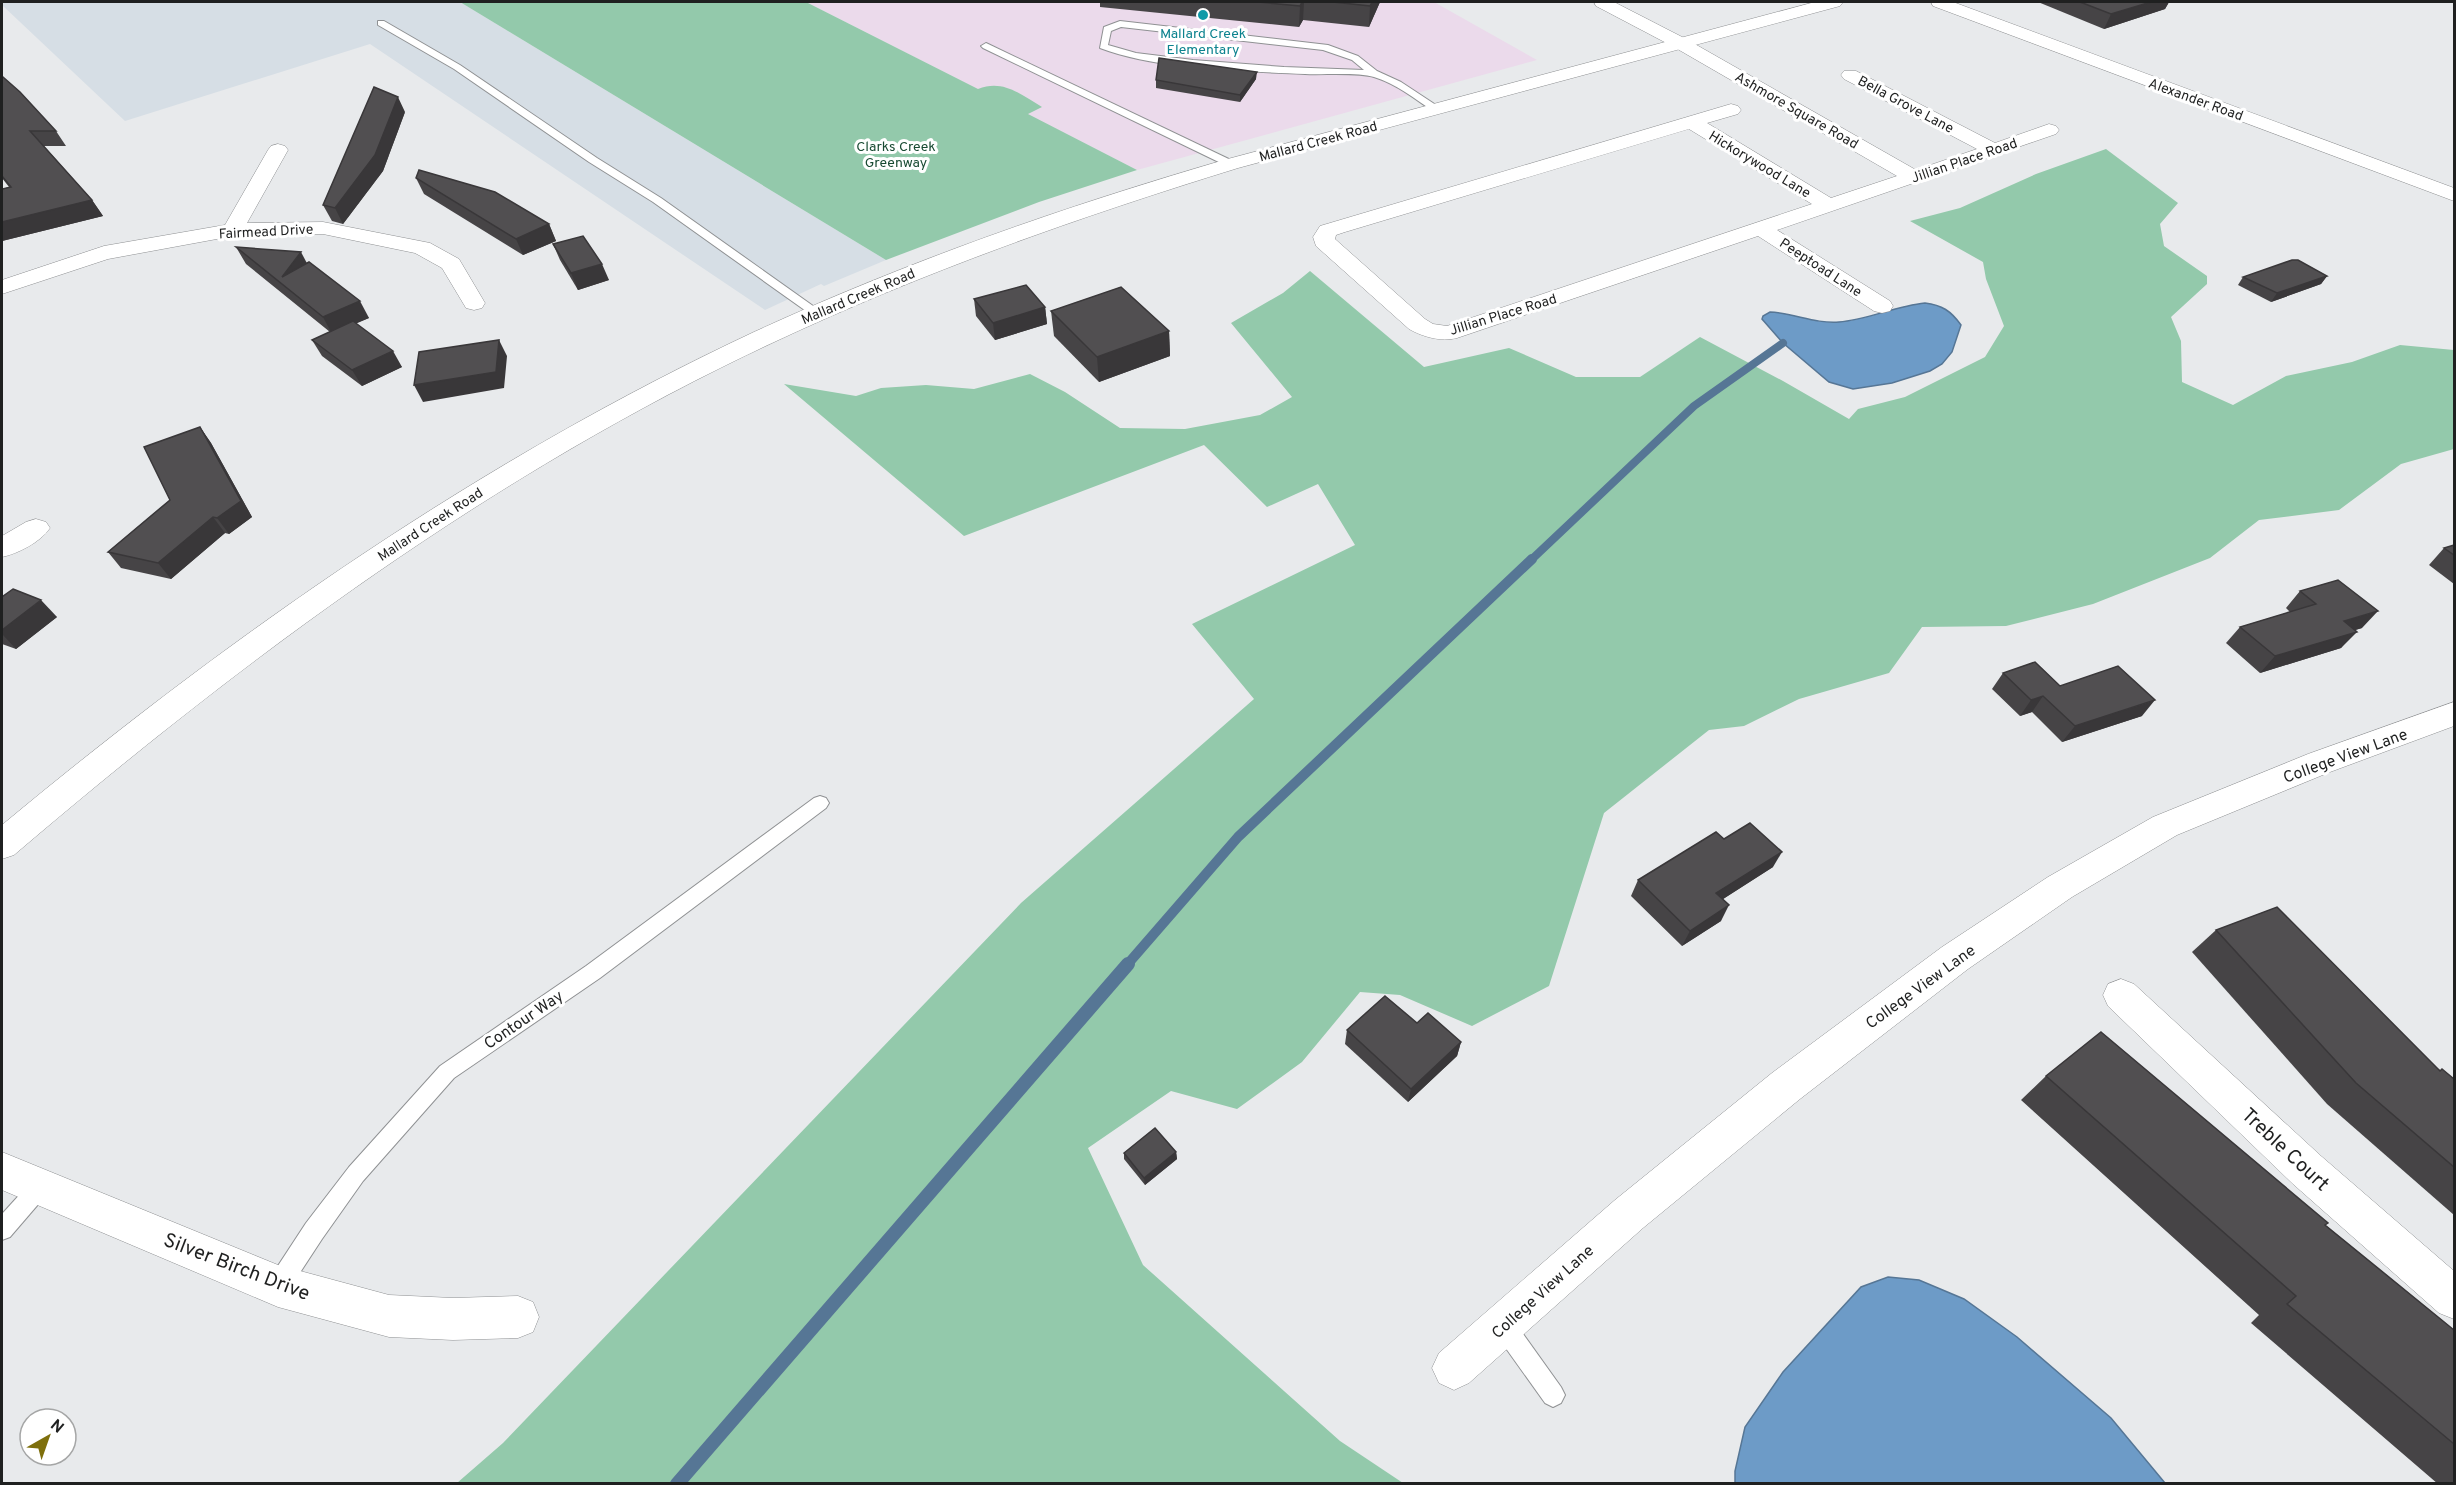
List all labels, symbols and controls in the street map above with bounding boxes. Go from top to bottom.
marker: Mallard Creek Elementary [1196,8,1210,22]
place label: Mallard Creek Elementary [1160,26,1246,59]
street label: Ashmore Square Road [1732,69,1861,154]
street label: Bella Grove Lane [1854,73,1956,138]
street label: Alexander Road [2146,75,2245,125]
street label: Mallard Creek Road [1257,118,1379,166]
street label: Hickorywood Lane [1705,128,1813,202]
street label: Jillian Place Road [1909,135,2020,188]
park label: Clarks Creek Greenway [856,139,936,172]
street label: Fairmead Drive [218,222,314,243]
street label: Peeptoad Lane [1776,235,1865,301]
street label: Mallard Creek Road [799,266,918,329]
street label: Jillian Place Road [1448,291,1559,340]
street label: Mallard Creek Road [375,485,487,566]
street label: College View Lane [2281,725,2411,789]
street label: College View Lane [1862,941,1980,1034]
street label: Contour Way [481,987,568,1055]
street label: Treble Court [2235,1103,2334,1198]
street label: Silver Birch Drive [159,1228,313,1308]
street label: College View Lane [1488,1241,1599,1344]
north arrow [18,1407,78,1467]
text: N [46,1416,67,1438]

